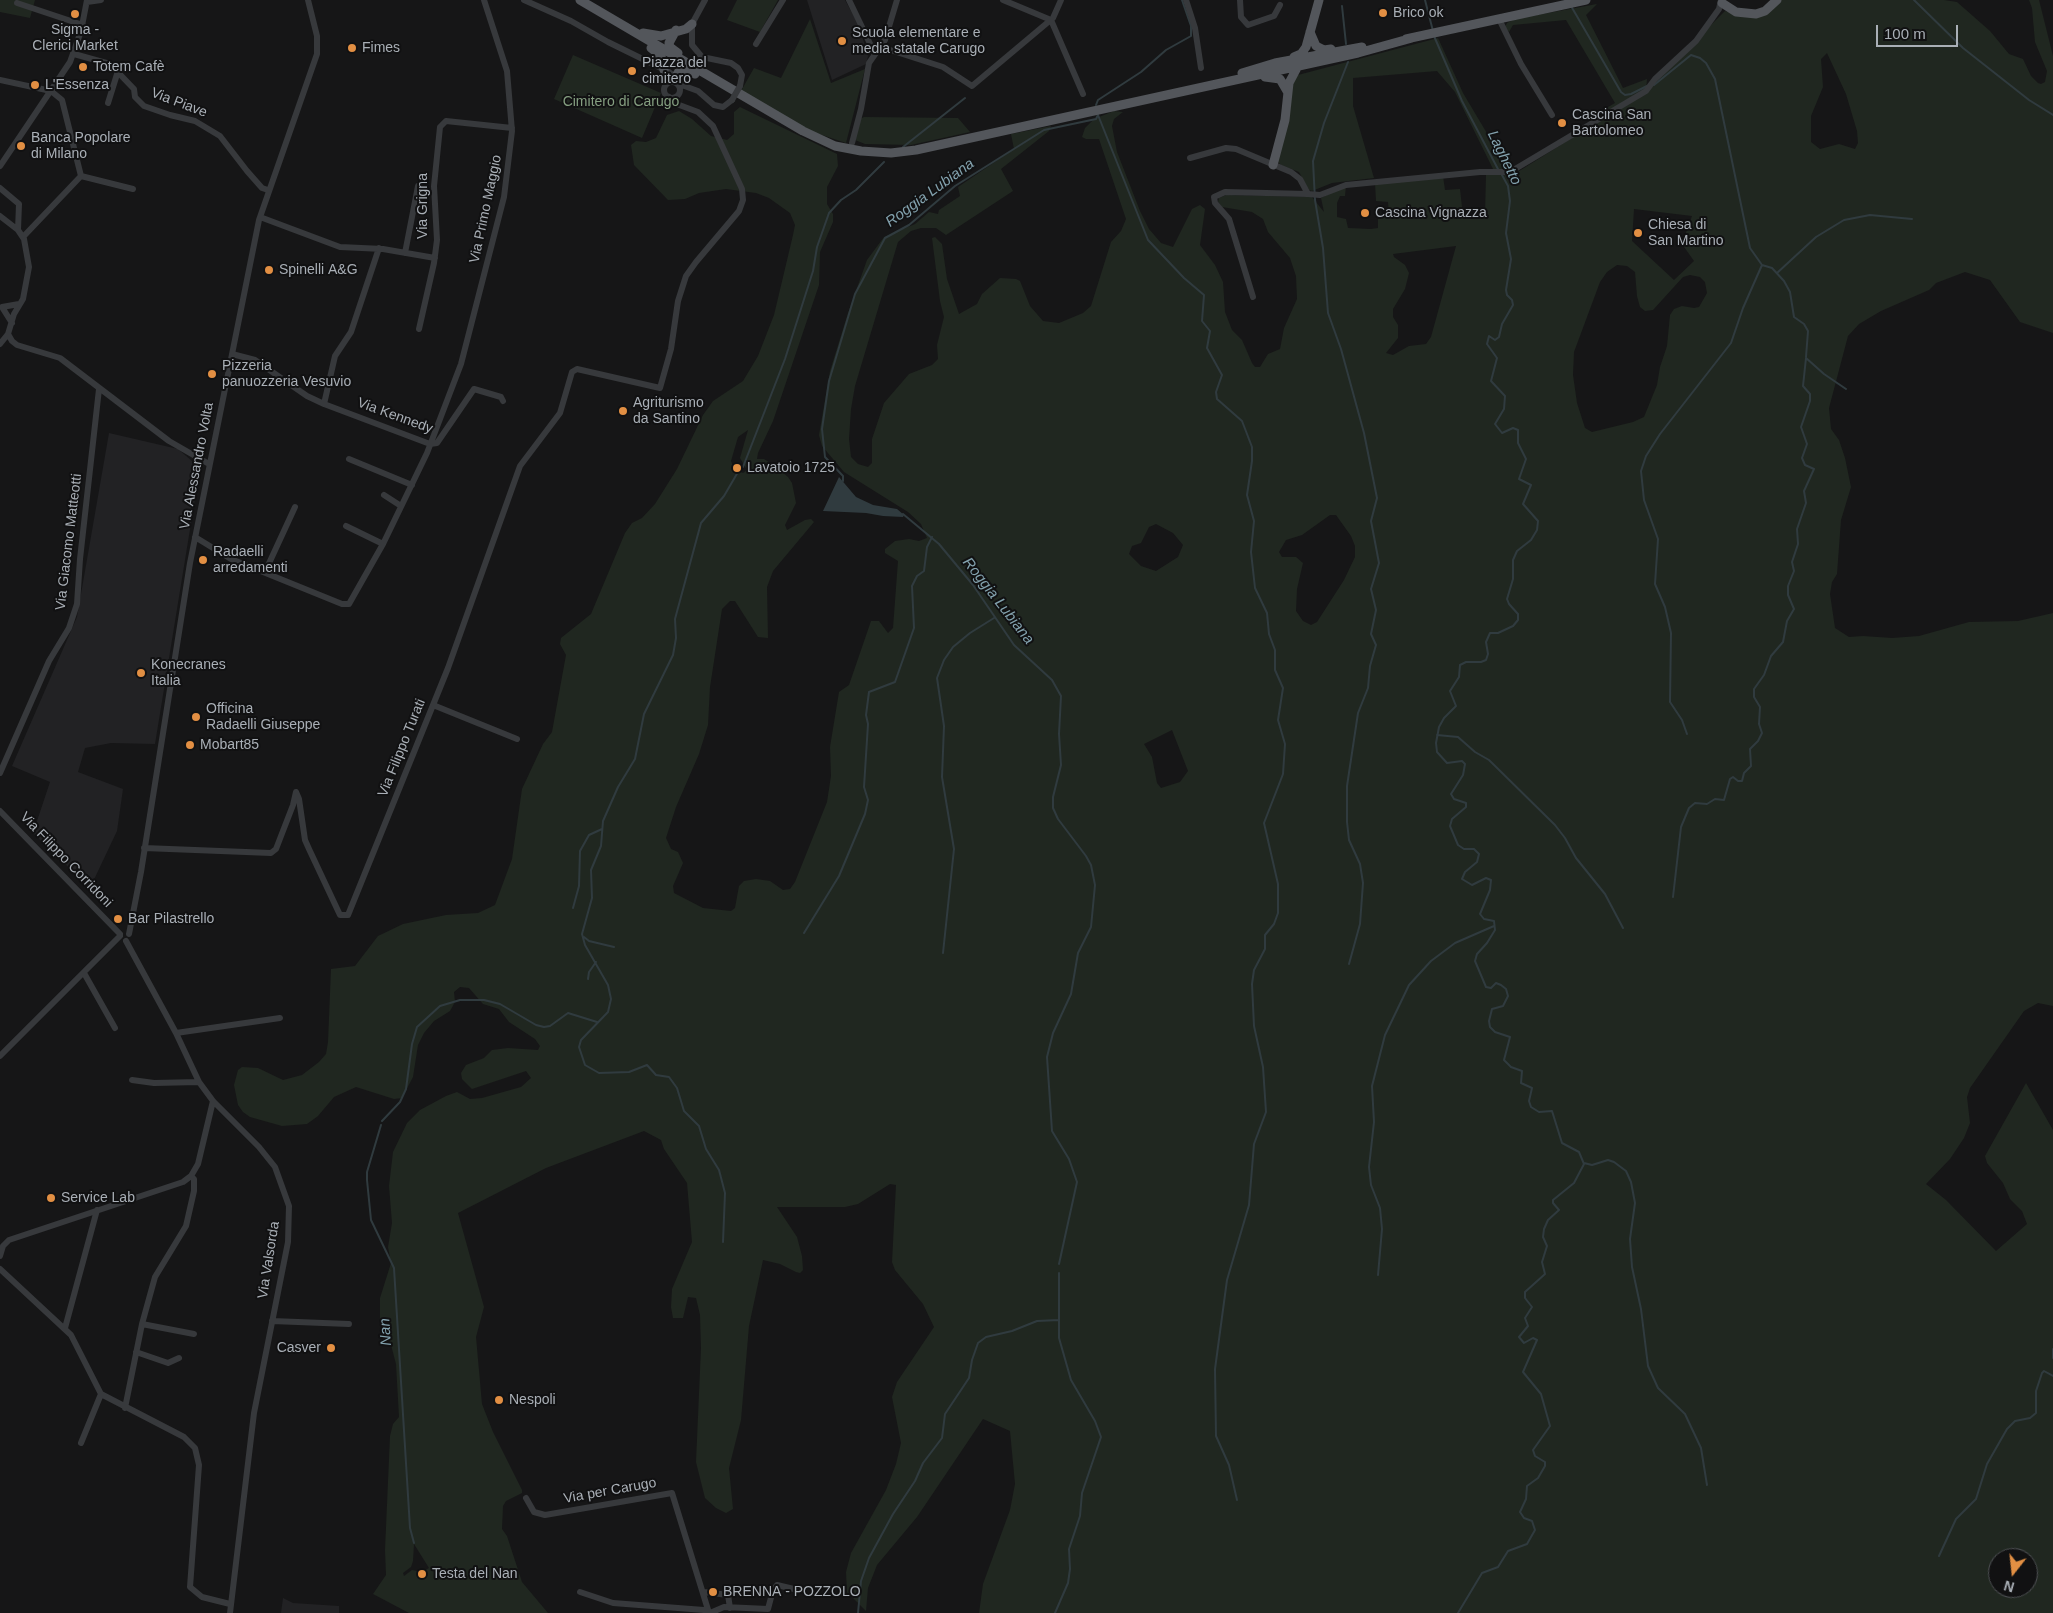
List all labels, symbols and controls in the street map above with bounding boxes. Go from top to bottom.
place label: Brico ok [1393,5,1444,21]
marker: Brico ok [1377,7,1389,19]
marker: Sigma - Clerici Market [69,8,81,20]
scale bar [1878,15,1960,47]
place label: Sigma - Clerici Market [32,22,118,54]
place label: Scuola elementare e media statale Carugo [852,25,985,58]
text: 100 m [1884,25,1926,42]
marker: Scuola elementare e media statale Carugo [836,35,848,47]
place label: Fimes [362,40,400,56]
marker: Fimes [346,42,358,54]
place label: Piazza del cimitero [642,55,707,88]
place label: Totem Cafè [93,59,165,75]
marker: Totem Cafè [77,61,89,73]
marker: Piazza del cimitero [626,65,638,77]
place label: L'Essenza [45,77,109,93]
marker: L'Essenza [29,79,41,91]
street label: Via Piave [148,85,210,121]
park label: Cimitero di Carugo [563,94,679,110]
place label: Cascina San Bartolomeo [1572,107,1651,140]
marker: Cascina San Bartolomeo [1556,117,1568,129]
water label: Laghetto [1483,128,1525,188]
place label: Banca Popolare di Milano [31,130,131,162]
marker: Banca Popolare di Milano [15,140,27,152]
street label: Via Primo Maggio [466,153,506,265]
water label: Roggia Lubiana [882,155,978,231]
street label: Via Grigna [415,173,431,239]
place label: Cascina Vignazza [1375,205,1487,221]
marker: Cascina Vignazza [1359,207,1371,219]
place label: Chiesa di San Martino [1648,217,1723,250]
marker: Chiesa di San Martino [1632,227,1644,239]
place label: Spinelli A&G [279,262,358,278]
marker: Spinelli A&G [263,264,275,276]
place label: Pizzeria panuozzeria Vesuvio [222,358,351,391]
marker: Pizzeria panuozzeria Vesuvio [206,368,218,380]
street label: Via Kennedy [355,395,435,437]
place label: Agriturismo da Santino [633,395,704,428]
street label: Via Alessandro Volta [176,401,218,531]
marker: Agriturismo da Santino [617,405,629,417]
place label: Lavatoio 1725 [747,460,835,476]
marker: Lavatoio 1725 [731,462,743,474]
street label: Via Giacomo Matteotti [52,473,86,611]
place label: Radaelli arredamenti [213,544,288,576]
marker: Radaelli arredamenti [197,554,209,566]
water label: Roggia Lubiana [959,554,1037,648]
place label: Konecranes Italia [151,657,226,690]
marker: Konecranes Italia [135,667,147,679]
street label: Via Filippo Turati [375,697,429,799]
place label: Officina Radaelli Giuseppe [206,701,320,734]
marker: Officina Radaelli Giuseppe [190,711,202,723]
place label: Mobart85 [200,737,259,753]
marker: Mobart85 [184,739,196,751]
street label: Via Filippo Corridoni [16,809,116,911]
place label: Bar Pilastrello [128,911,214,927]
marker: Bar Pilastrello [112,913,124,925]
place label: Service Lab [61,1190,135,1206]
marker: Service Lab [45,1192,57,1204]
street label: Via Valsorda [255,1220,283,1300]
water label: Nan [376,1318,396,1346]
place label: Casver [277,1340,321,1356]
marker: Casver [325,1342,337,1354]
place label: Nespoli [509,1392,556,1408]
marker: Nespoli [493,1394,505,1406]
street label: Via per Carugo [562,1475,658,1507]
north arrow [1988,1548,2038,1598]
place label: Testa del Nan [432,1566,518,1582]
marker: Testa del Nan [416,1568,428,1580]
text: N [2002,1577,2016,1596]
place label: BRENNA - POZZOLO [723,1584,861,1600]
marker: BRENNA - POZZOLO [707,1586,719,1598]

